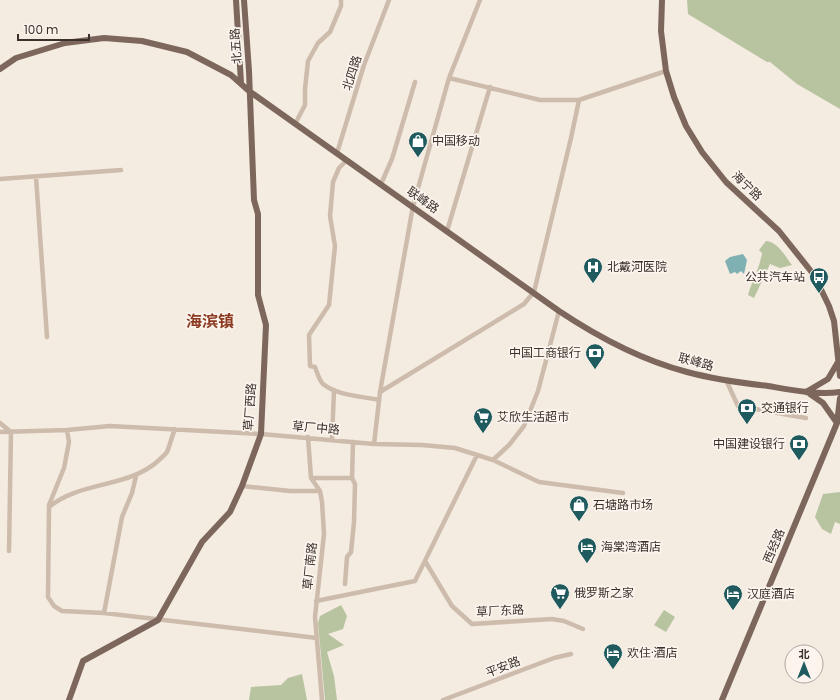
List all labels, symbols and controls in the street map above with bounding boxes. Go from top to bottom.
scale bar [18,16,89,42]
text: 100 m [24,21,58,38]
street label: 北五路 [226,27,245,65]
street label: 北四路 [338,53,365,93]
shop icon: 中国移动 [407,130,429,158]
place label: 中国移动 [432,132,480,149]
street label: 海宁路 [728,167,766,204]
street label: 联峰路 [404,182,443,217]
hospital icon: 北戴河医院 [582,256,604,284]
place label: 北戴河医院 [607,258,667,275]
bus stop icon: 公共汽车站 [808,266,830,294]
place label: 公共汽车站 [745,268,805,285]
district label: 海滨镇 [186,310,234,333]
bank icon: 中国工商银行 [584,342,606,370]
place label: 中国工商银行 [509,344,581,361]
street label: 联峰路 [677,349,716,374]
street label: 草厂西路 [239,382,260,432]
bank icon: 交通银行 [736,397,758,425]
place label: 交通银行 [761,399,809,416]
supermarket icon: 艾欣生活超市 [472,406,494,434]
place label: 艾欣生活超市 [497,408,569,425]
street label: 草厂中路 [291,417,341,438]
bank icon: 中国建设银行 [788,433,810,461]
place label: 中国建设银行 [713,435,785,452]
shop icon: 石塘路市场 [568,494,590,522]
place label: 石塘路市场 [593,496,653,513]
street label: 西经路 [759,526,788,566]
hotel icon: 海棠湾酒店 [576,536,598,564]
place label: 海棠湾酒店 [601,538,661,555]
street label: 草厂南路 [299,541,320,591]
supermarket icon: 俄罗斯之家 [549,582,571,610]
hotel icon: 汉庭酒店 [722,583,744,611]
place label: 俄罗斯之家 [574,584,634,601]
place label: 汉庭酒店 [747,585,795,602]
street label: 草厂东路 [476,601,524,620]
hotel icon: 欢住·酒店 [602,642,624,670]
place label: 欢住·酒店 [627,644,678,661]
north arrow [784,644,824,684]
text: 北 [799,646,810,662]
street label: 平安路 [483,652,523,681]

